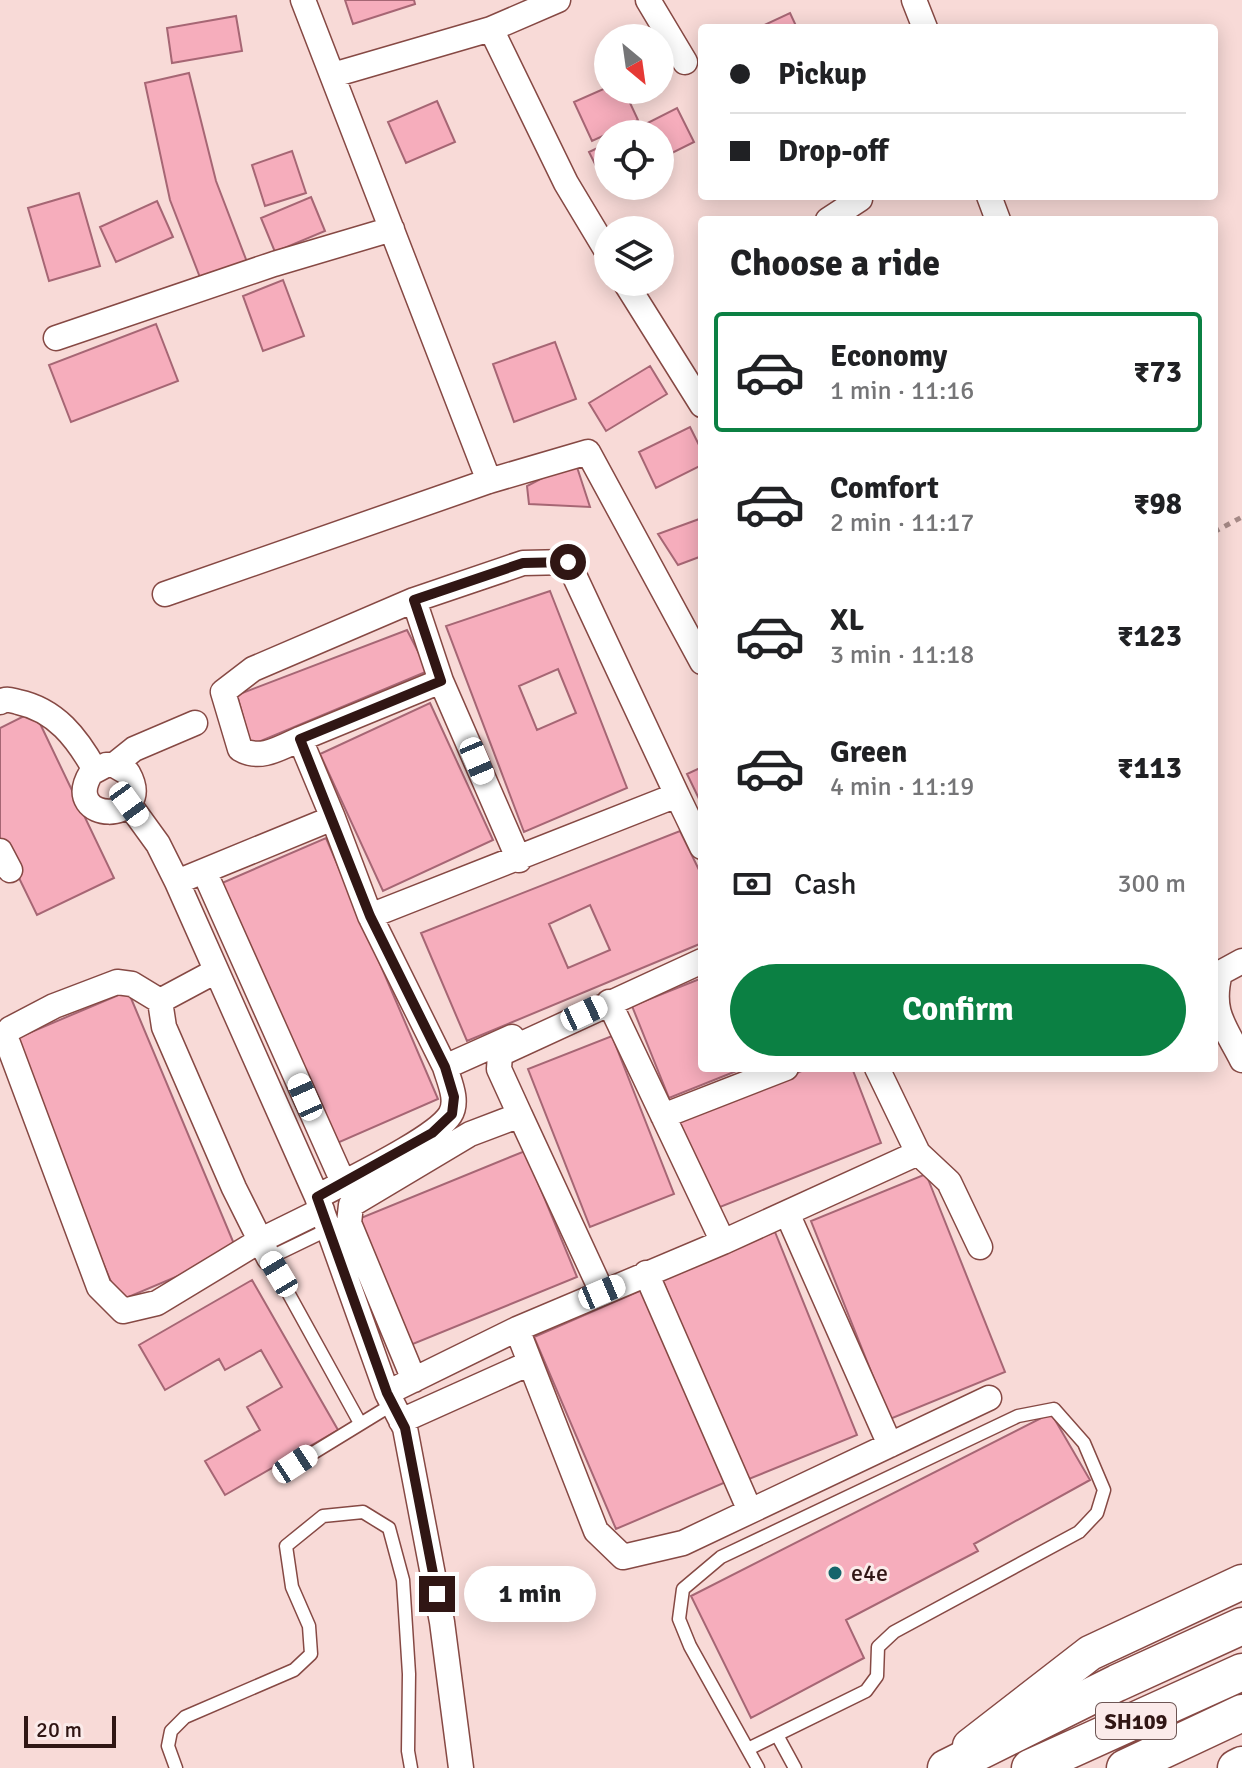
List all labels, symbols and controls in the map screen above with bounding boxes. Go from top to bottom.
north arrow [594,24,674,104]
map controls [594,24,674,296]
text: Pickup [778,56,867,93]
button: locate [594,120,674,200]
text: Drop-off [778,133,888,170]
button: layers [594,216,674,296]
text: Choose a ride [730,241,940,286]
icon: car [734,336,806,408]
text: Economy [830,338,947,375]
text: ₹73 [1133,354,1182,391]
text: 1 min · 11:16 [830,375,974,407]
icon: car [734,468,806,540]
text: Comfort [830,470,939,507]
text: ₹98 [1133,486,1182,523]
text: 2 min · 11:17 [830,507,974,539]
route start [550,544,586,580]
icon: car [734,600,806,672]
text: XL [830,602,864,639]
text: ₹123 [1117,618,1182,655]
text: 3 min · 11:18 [830,639,974,671]
icon: car [734,732,806,804]
car [457,734,497,788]
text: Green [830,734,907,771]
text: ₹113 [1117,750,1182,787]
text: 4 min · 11:19 [830,771,974,803]
car [105,778,153,830]
icon: cash [730,862,774,906]
text: Cash [794,866,857,903]
text: 300 m [1117,868,1186,900]
button: Confirm [730,964,1186,1056]
car [557,992,611,1034]
car [284,1070,326,1124]
car [256,1247,302,1301]
car [575,1272,629,1312]
car [268,1441,322,1487]
place label: e4e [851,1558,888,1588]
marker: e4e [826,1564,844,1582]
callout: 1 min [465,1566,597,1622]
route end [419,1576,455,1612]
text: 1 min [499,1578,561,1610]
road number: SH109 [1096,1703,1176,1739]
scale bar [24,1712,116,1748]
text: 20 m [36,1716,82,1743]

